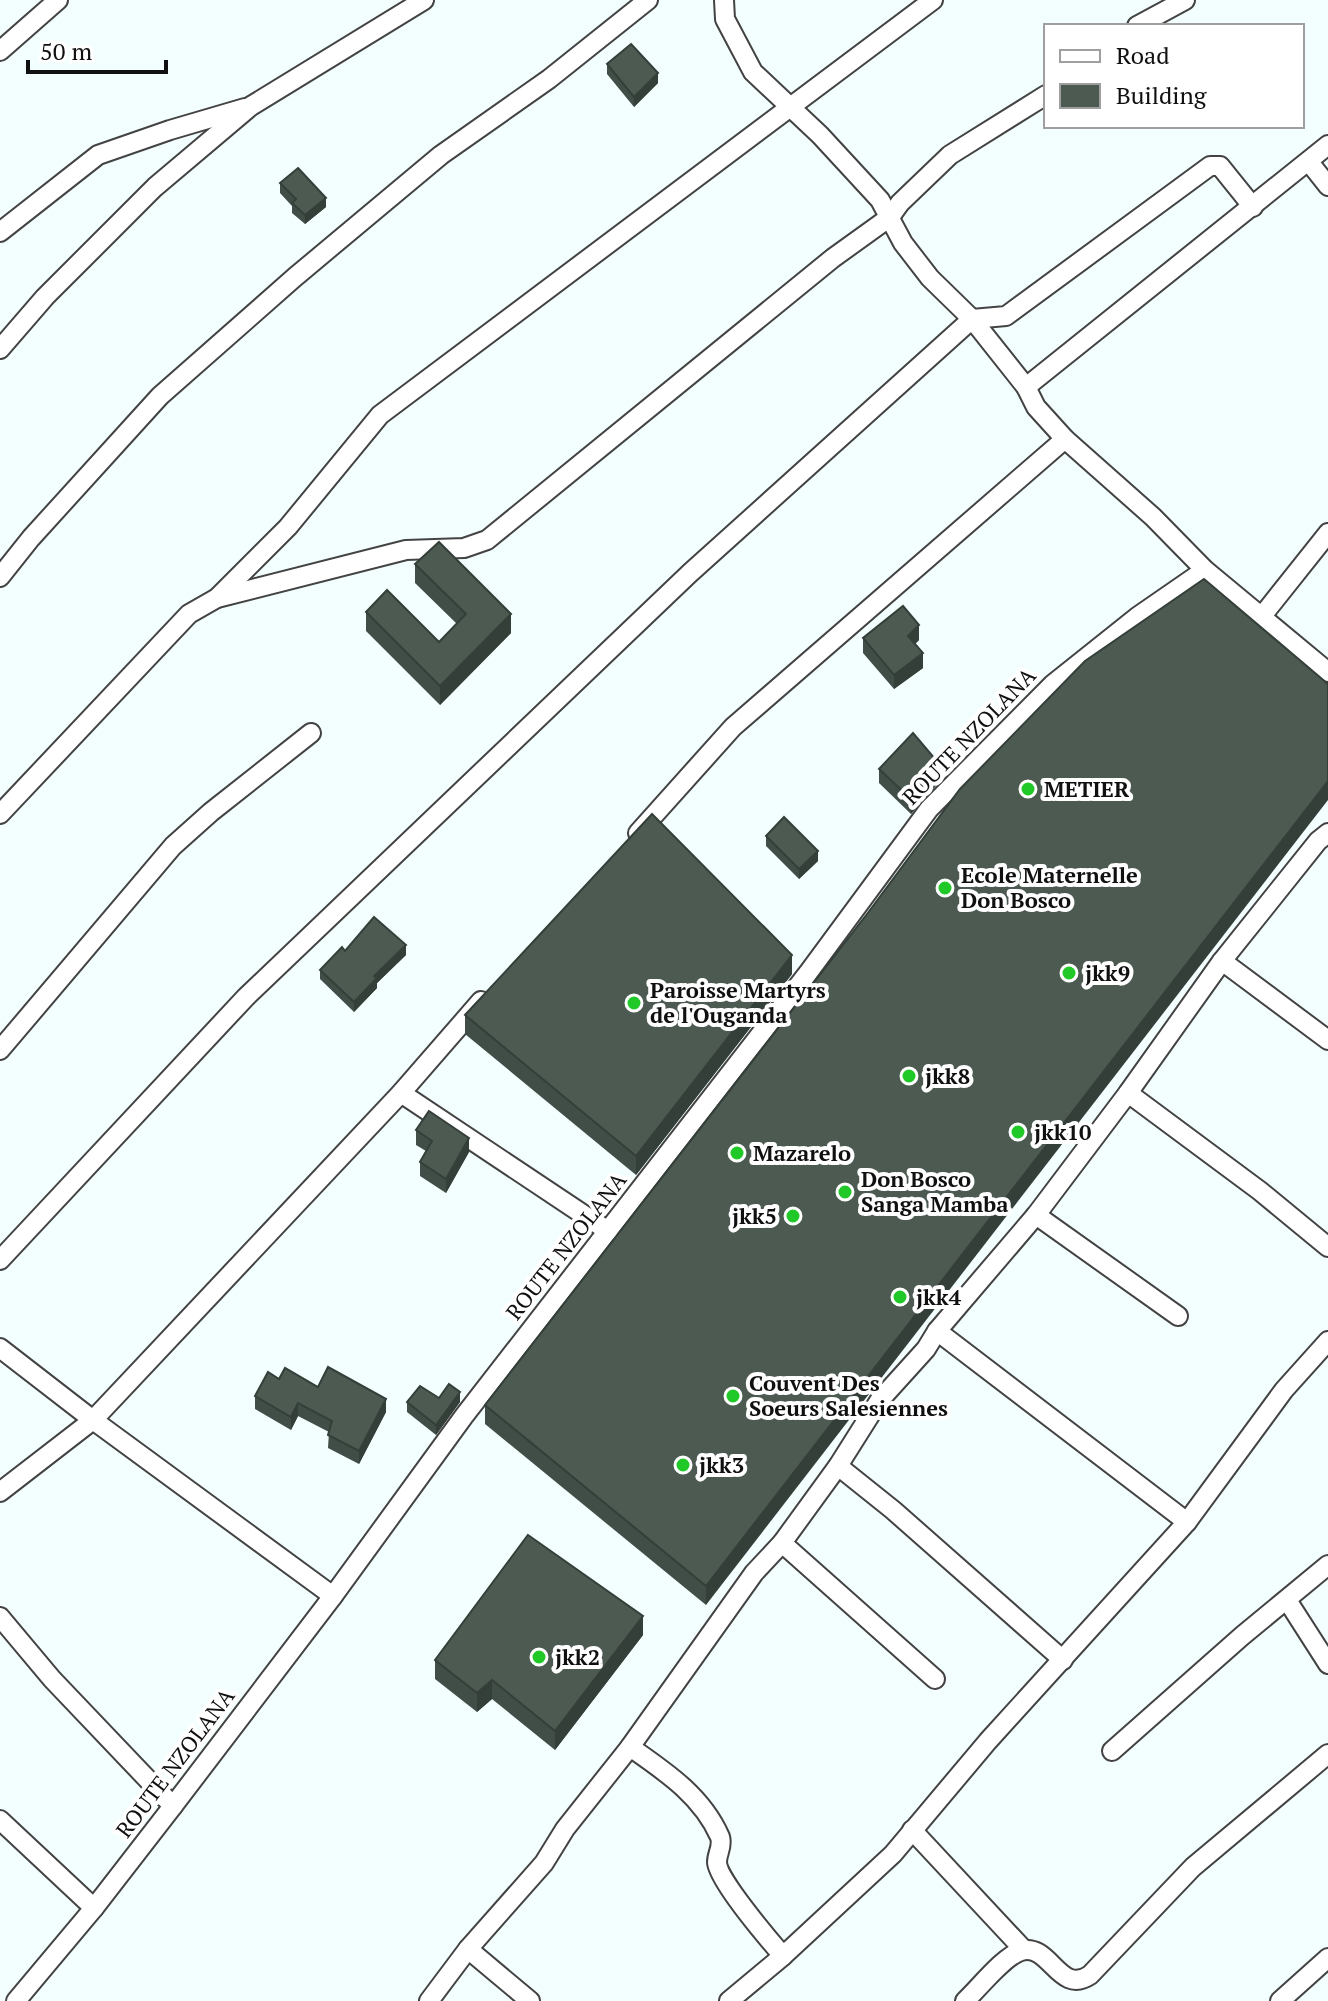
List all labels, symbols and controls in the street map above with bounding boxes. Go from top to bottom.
scale bar [28,24,166,74]
legend [1044,24,1304,128]
text: 50 m [40,35,92,67]
text: Road [1116,39,1170,71]
text: Building [1116,79,1207,111]
street label: ROUTE NZOLANA [896,660,1042,810]
place label: METIER [1044,774,1130,803]
marker: METIER [1019,780,1037,798]
place label: Ecole Maternelle Don Bosco [961,860,1138,914]
marker: Ecole Maternelle Don Bosco [936,879,954,897]
place label: jkk9 [1085,958,1130,987]
marker: jkk9 [1060,964,1078,982]
place label: Paroisse Martyrs de l'Ouganda [650,975,826,1029]
marker: Paroisse Martyrs de l'Ouganda [625,994,643,1012]
place label: jkk8 [925,1061,970,1090]
marker: jkk8 [900,1067,918,1085]
place label: jkk10 [1034,1117,1092,1146]
marker: jkk10 [1009,1123,1027,1141]
place label: Mazarelo [753,1138,851,1167]
marker: Mazarelo [728,1144,746,1162]
place label: Don Bosco Sanga Mamba [861,1164,1009,1218]
street label: ROUTE NZOLANA [499,1165,633,1325]
marker: Don Bosco Sanga Mamba [836,1183,854,1201]
place label: jkk5 [732,1201,777,1230]
marker: jkk5 [784,1207,802,1225]
place label: jkk4 [916,1282,962,1311]
marker: jkk4 [891,1288,909,1306]
place label: Couvent Des Soeurs Salesiennes [749,1368,948,1422]
marker: Couvent Des Soeurs Salesiennes [724,1387,742,1405]
place label: jkk3 [699,1450,744,1479]
marker: jkk3 [674,1456,692,1474]
place label: jkk2 [555,1642,600,1671]
marker: jkk2 [530,1648,548,1666]
street label: ROUTE NZOLANA [109,1681,241,1843]

